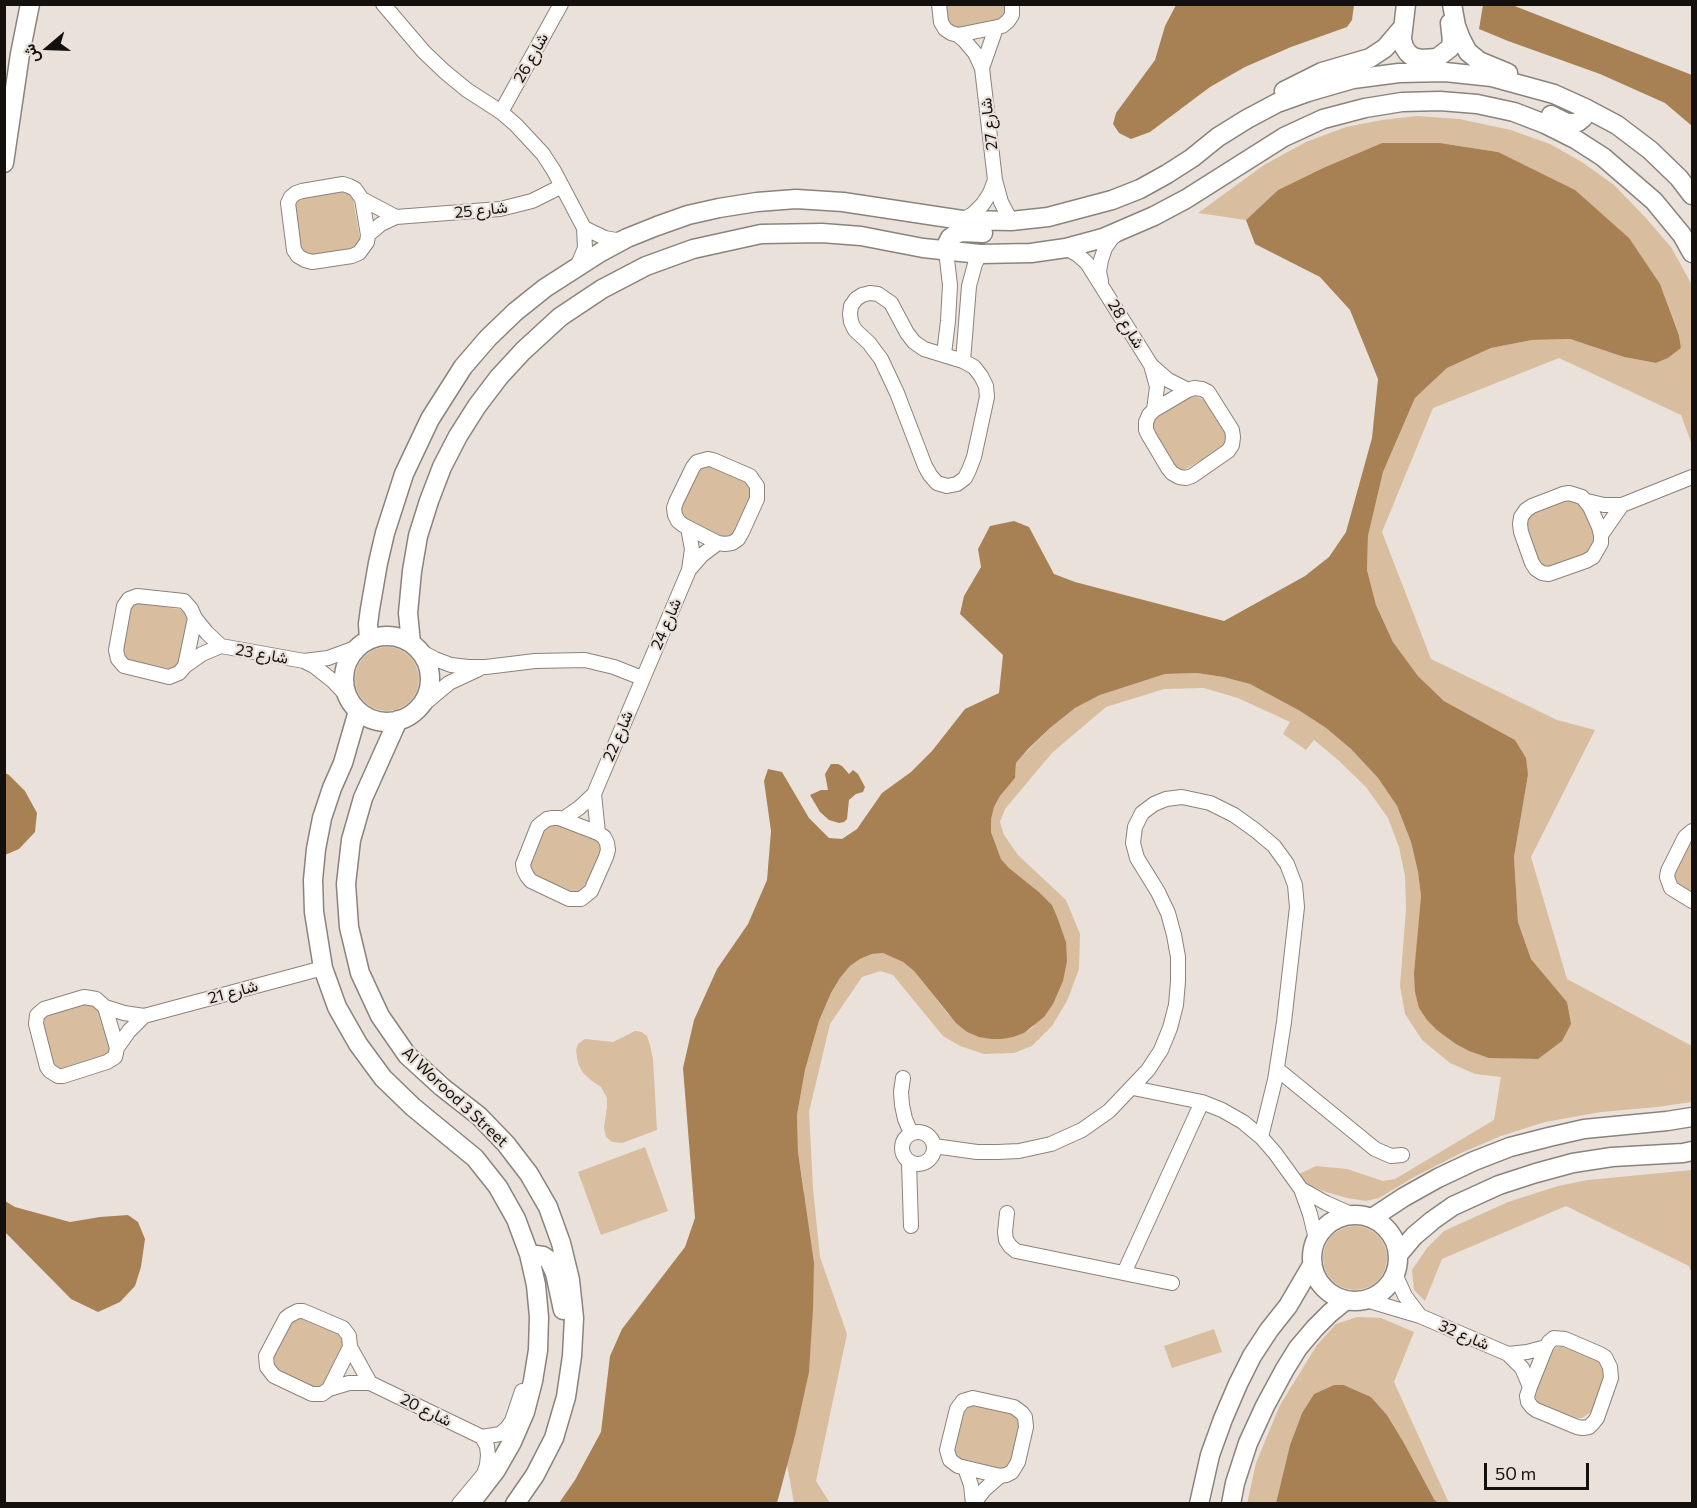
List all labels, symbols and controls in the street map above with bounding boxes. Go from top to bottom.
north arrow [18,18,78,78]
street label: شارع 26 [510,30,552,86]
text: ش [18,42,43,66]
street label: شارع 27 [976,97,1002,151]
street label: شارع 25 [453,198,509,222]
street label: شارع 28 [1104,296,1148,352]
street label: شارع 24 [647,596,685,652]
street label: شارع 23 [234,640,290,668]
street label: شارع 22 [599,708,637,764]
street label: شارع 21 [206,976,260,1008]
street label: Al Worood 3 Street [398,1043,512,1151]
street label: شارع 32 [1436,1316,1492,1354]
street label: شارع 20 [397,1389,455,1431]
scale bar [1487,1451,1592,1489]
text: 50 m [1495,1462,1536,1484]

